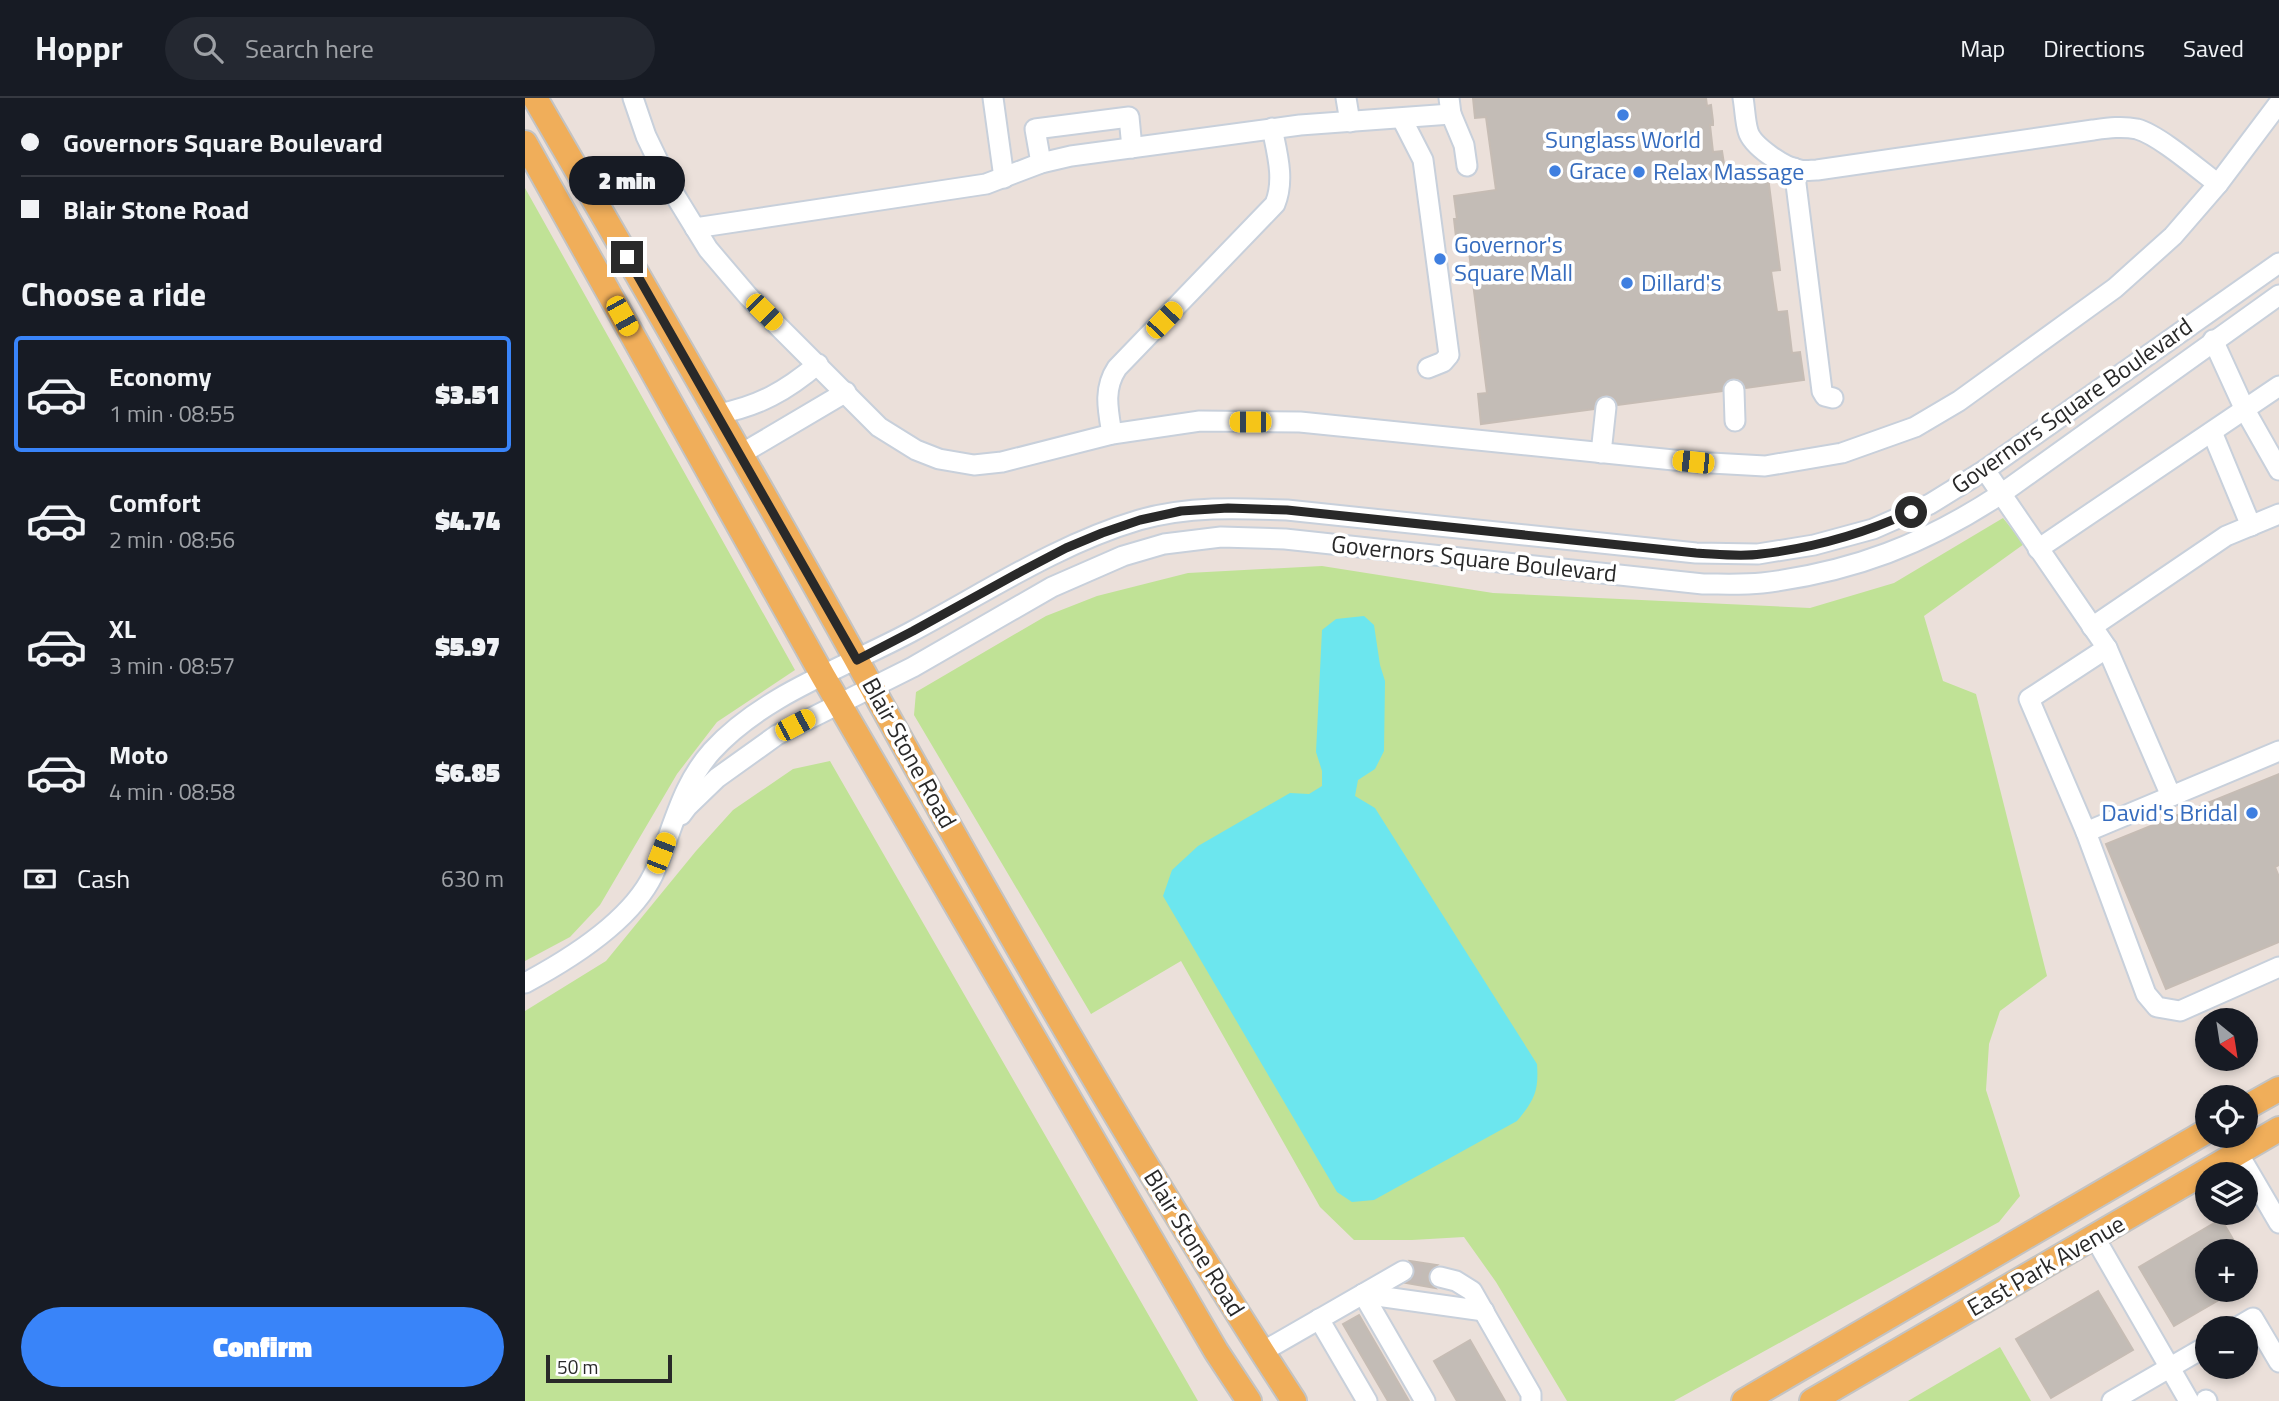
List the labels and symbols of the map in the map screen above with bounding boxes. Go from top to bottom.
marker: Sunglass World [1615,107,1631,123]
place label: Sunglass World [1545,121,1701,157]
place label: Grace [1569,152,1627,188]
place label: Relax Massage [1653,153,1804,189]
callout: 2 min [569,156,685,204]
marker: Grace [1547,163,1563,179]
marker: Relax Massage [1631,164,1647,180]
place label: Governor's Square Mall [1454,226,1573,290]
route end [611,241,643,273]
marker: Governor's Square Mall [1432,251,1448,267]
place label: Dillard's [1641,264,1722,300]
marker: Dillard's [1619,275,1635,291]
car [742,290,787,334]
car [603,293,642,339]
car [1142,298,1187,342]
street label: Governors Square Boulevard [1944,308,2199,502]
car [1230,412,1272,433]
car [1672,449,1715,475]
route start [1895,496,1927,528]
street label: Governors Square Boulevard [1330,525,1619,591]
street label: Blair Stone Road [854,671,966,834]
car [772,706,819,744]
place label: David's Bridal [2101,794,2238,830]
marker: David's Bridal [2244,805,2260,821]
car [644,830,679,876]
north arrow [2195,1008,2257,1071]
street label: Blair Stone Road [1135,1162,1254,1323]
street label: East Park Avenue [1960,1205,2131,1325]
scale bar [546,1352,672,1384]

